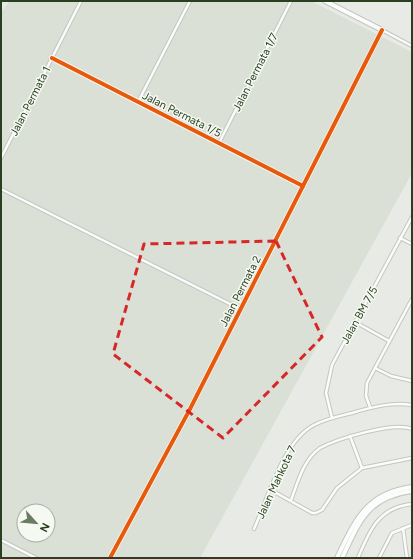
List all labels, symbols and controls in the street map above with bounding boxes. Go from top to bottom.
street label: Jalan Permata 1/7 [230,31,281,114]
street label: Jalan Permata 1 [7,64,54,138]
street label: Jalan Permata 1/5 [140,89,223,140]
street label: Jalan Permata 2 [217,254,264,329]
street label: Jalan BM 7/5 [338,284,380,346]
street label: Jalan Mahkota 7 [254,444,299,521]
north arrow [16,503,56,543]
text: N [37,521,52,534]

